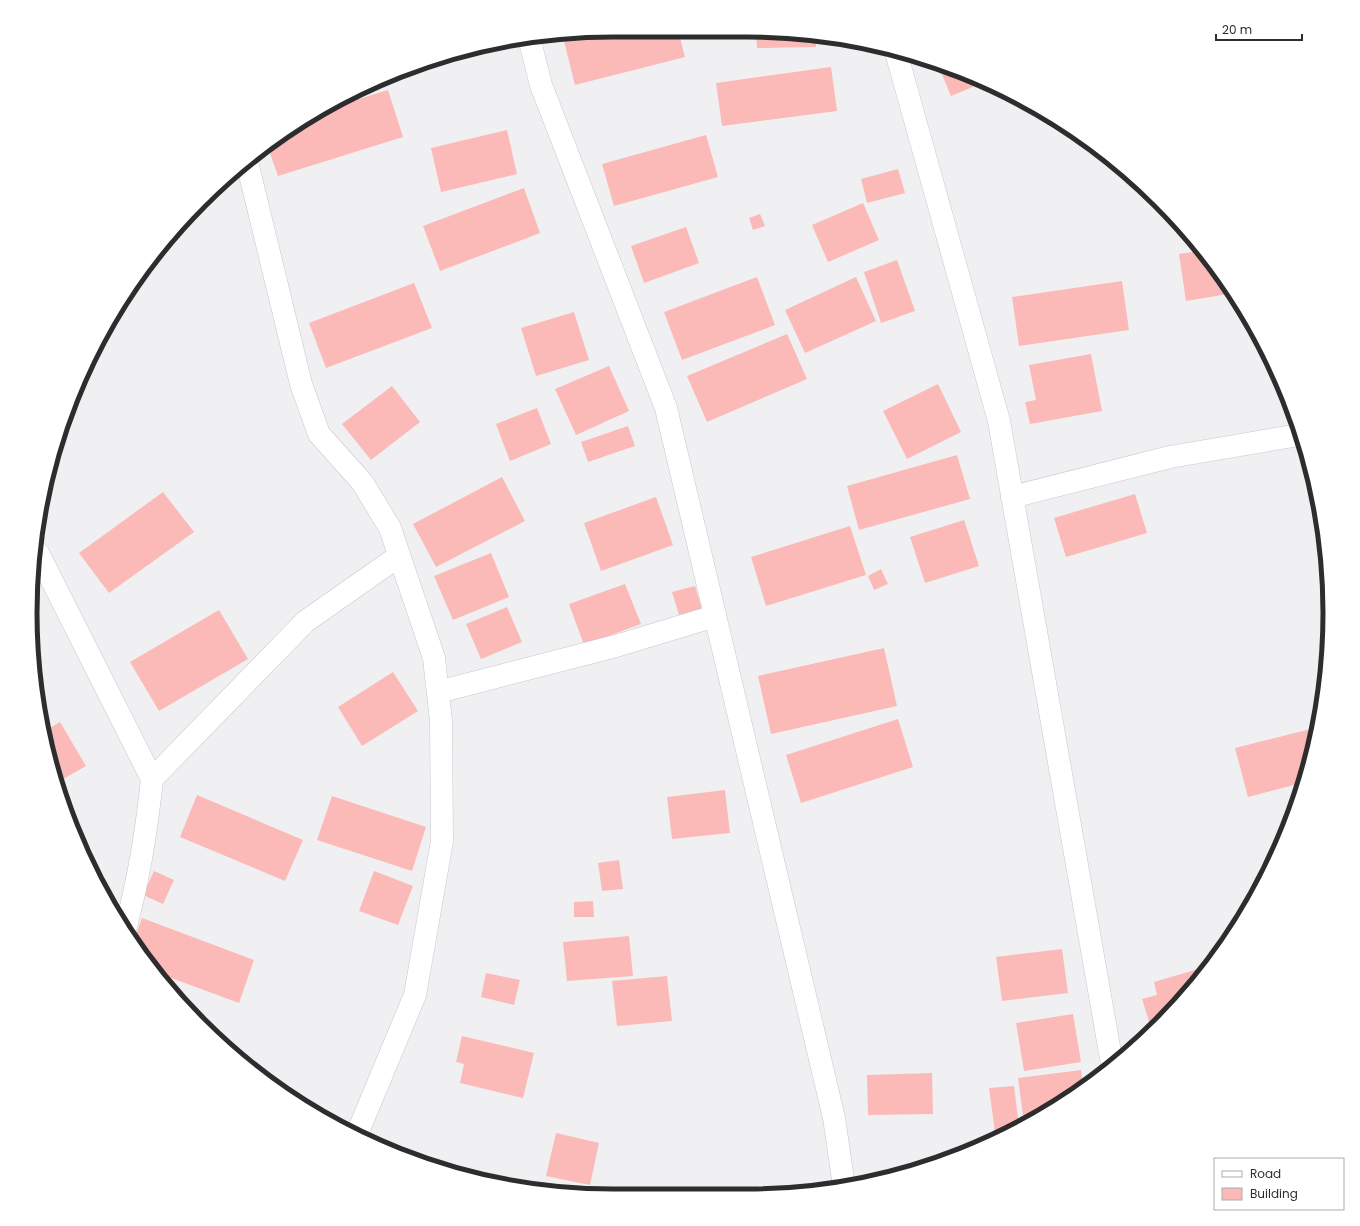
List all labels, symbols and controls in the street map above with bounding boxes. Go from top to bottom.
scale bar [1216,16,1302,42]
text: 20 m [1222,21,1252,38]
legend [1214,1158,1344,1210]
text: Road [1250,1165,1281,1182]
text: Building [1250,1185,1298,1202]

